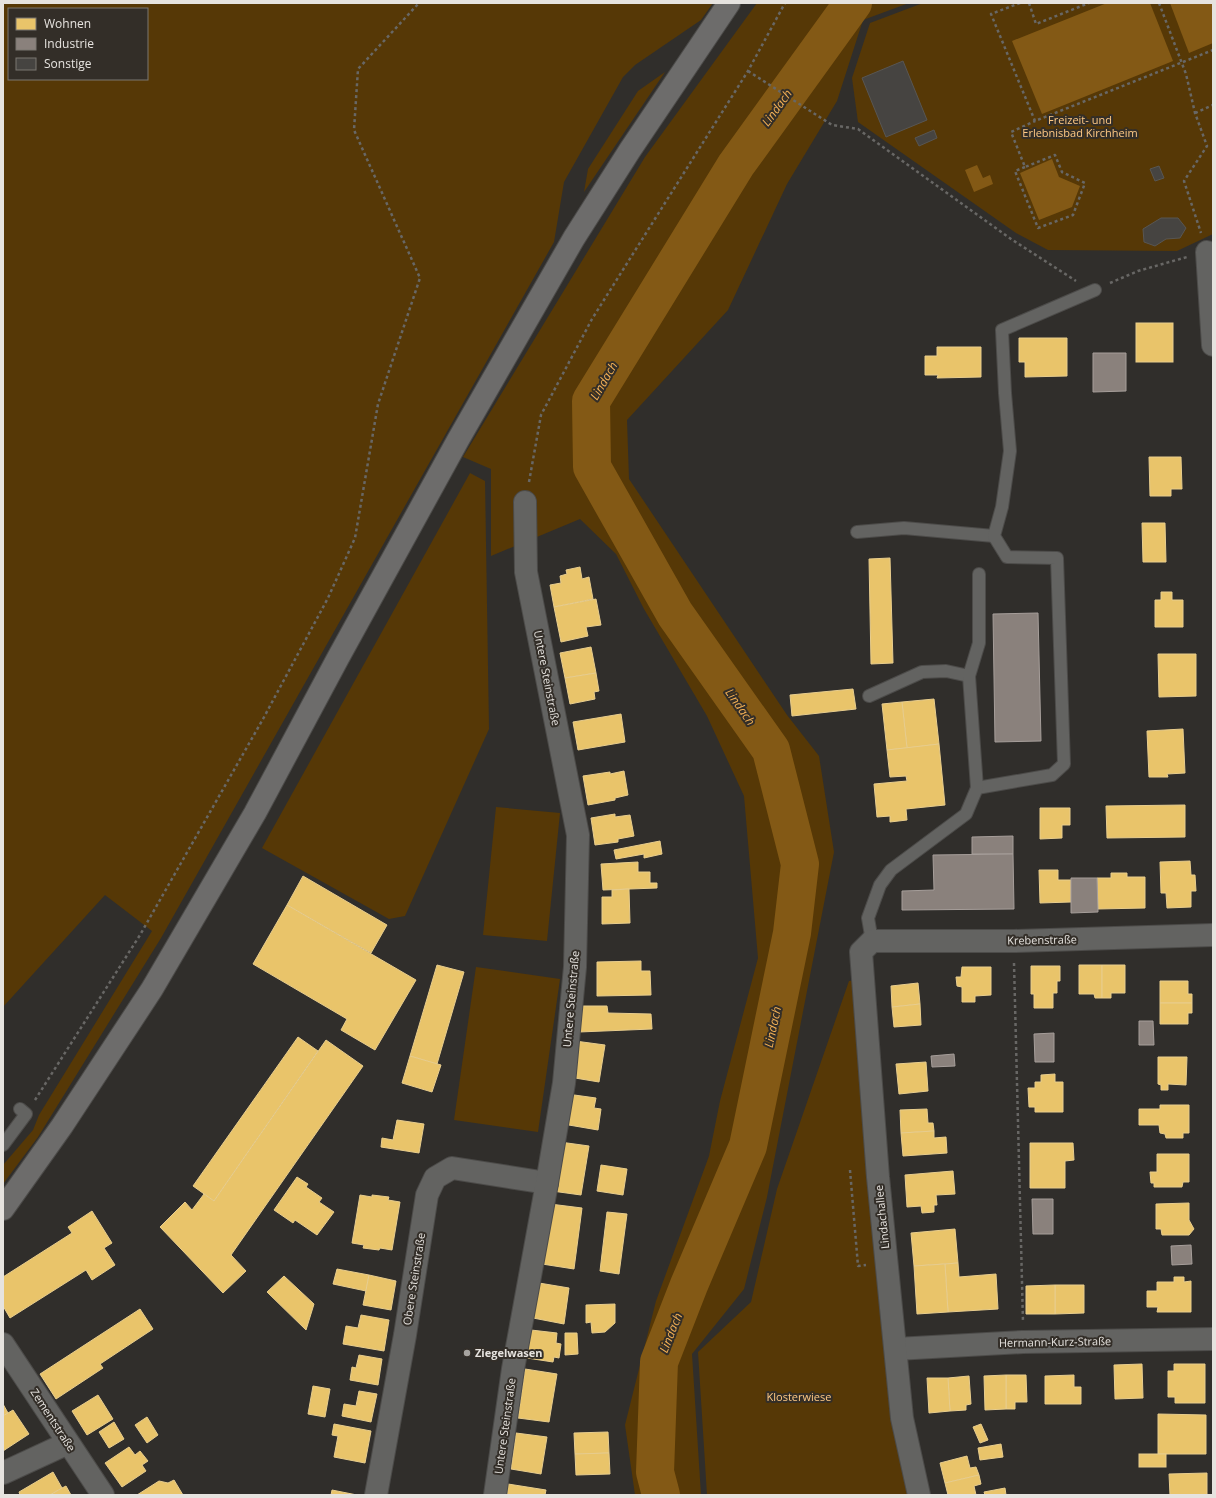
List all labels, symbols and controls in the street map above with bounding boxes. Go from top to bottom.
legend [8,8,148,80]
text: Wohnen [44,15,91,32]
text: Industrie [44,35,94,52]
text: Sonstige [44,55,92,72]
water label: Lindach [757,86,796,130]
park label: Freizeit- und Erlebnisbad Kirchheim [1022,112,1138,140]
water label: Lindach [586,358,621,403]
street label: Untere Steinstraße [531,629,564,727]
water label: Lindach [721,685,759,729]
street label: Krebenstraße [1007,931,1077,948]
street label: Untere Steinstraße [559,950,582,1048]
water label: Lindach [760,1005,785,1049]
street label: Lindachallee [871,1184,892,1250]
street label: Obere Steinstraße [399,1232,428,1326]
water label: Lindach [655,1310,686,1355]
street label: Hermann-Kurz-Straße [999,1333,1111,1350]
place label: Ziegelwasen [475,1345,543,1360]
marker: Ziegelwasen [462,1348,472,1358]
street label: Untere Steinstraße [490,1377,519,1475]
street label: Zementstraße [27,1385,79,1454]
park label: Klosterwiese [767,1389,831,1404]

